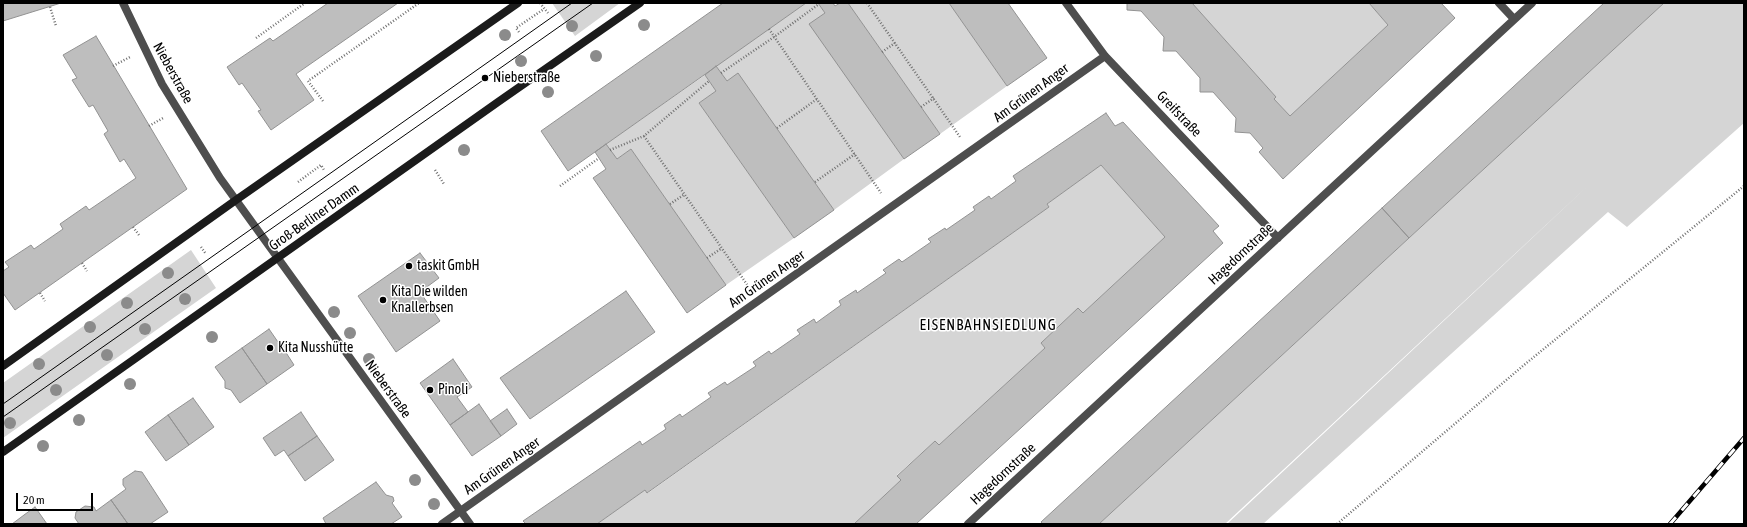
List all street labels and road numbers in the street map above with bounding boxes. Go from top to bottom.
street label: Nieberstraße [149,40,197,106]
street label: Am Grünen Anger [990,60,1072,126]
street label: Greifstraße [1153,88,1205,140]
street label: Groß-Berliner Damm [266,180,362,254]
street label: Hagedornstraße [1205,220,1277,288]
street label: Am Grünen Anger [726,247,808,311]
street label: Nieberstraße [361,357,415,421]
street label: Am Grünen Anger [461,434,543,498]
street label: Hagedornstraße [967,440,1039,508]

